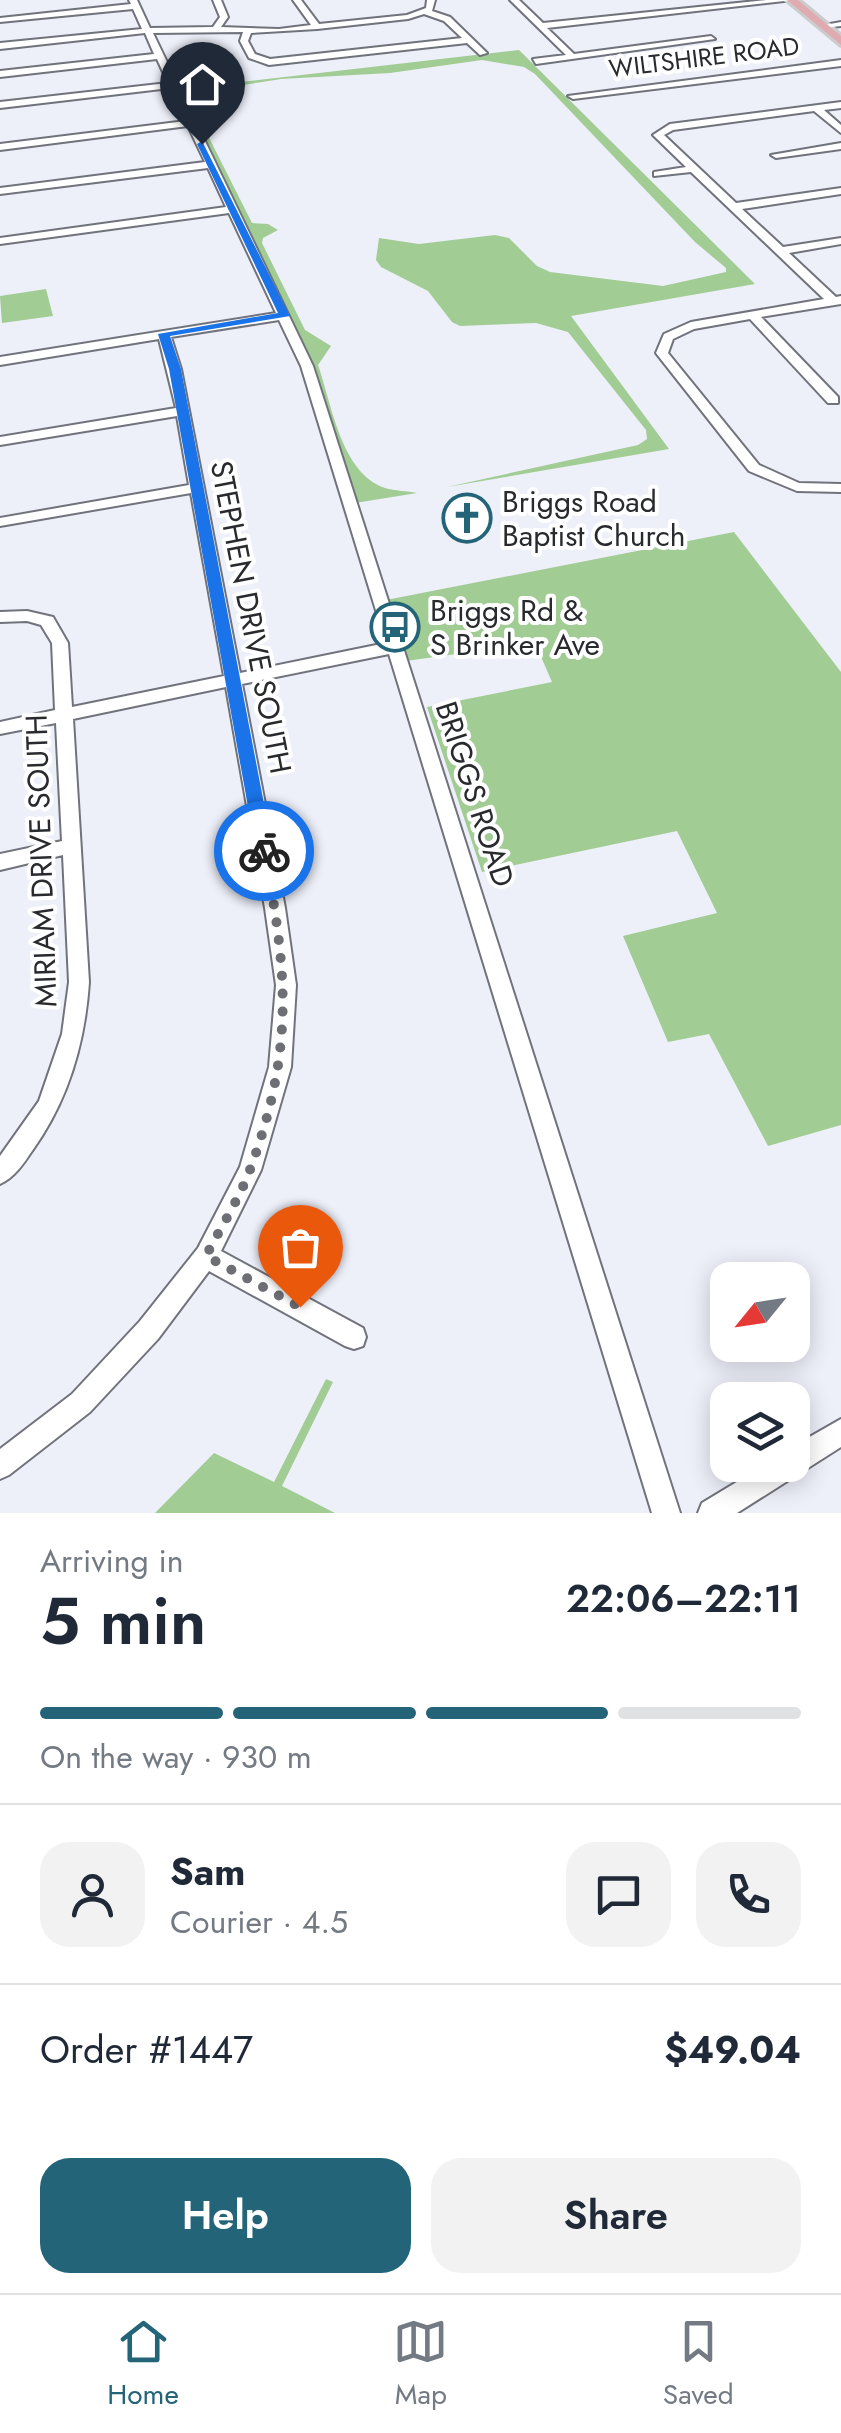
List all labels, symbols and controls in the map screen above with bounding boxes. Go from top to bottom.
street label: WILTSHIRE ROAD [607,27,801,87]
pin [160,42,245,145]
icon: home [175,57,230,112]
street label: STEPHEN DRIVE SOUTH [200,457,302,777]
place label: Briggs Road Baptist Church [502,480,686,557]
church icon: Briggs Road Baptist Church [441,492,493,544]
place label: Briggs Rd & S Brinker Ave [430,589,600,666]
bus stop icon: Briggs Rd & S Brinker Ave [369,601,421,653]
street label: BRIGGS ROAD [425,696,525,892]
street label: MIRIAM DRIVE SOUTH [14,714,68,1008]
courier [214,801,314,901]
icon: bike [237,824,292,879]
pin [258,1205,343,1308]
icon: bag [273,1220,328,1275]
north arrow [710,1262,810,1362]
map controls [710,1262,810,1482]
button: layers [710,1382,810,1482]
text: Arriving in [40,1538,184,1584]
text: 22:06–22:11 [566,1571,801,1626]
text: 5 min [40,1574,206,1668]
text: On the way · 930 m [40,1734,312,1780]
button: person [40,1842,145,1947]
button: chat [566,1842,671,1947]
button: phone [696,1842,801,1947]
text: Sam [170,1844,245,1899]
text: Courier · 4.5 [170,1899,348,1945]
text: Order #1447 [40,2022,253,2077]
text: $49.04 [664,2022,801,2077]
button: Help [40,2158,411,2273]
button: Share [431,2158,801,2273]
tab: Home [107,2314,179,2415]
tab: Map [393,2314,448,2415]
tab: Saved [663,2314,734,2415]

